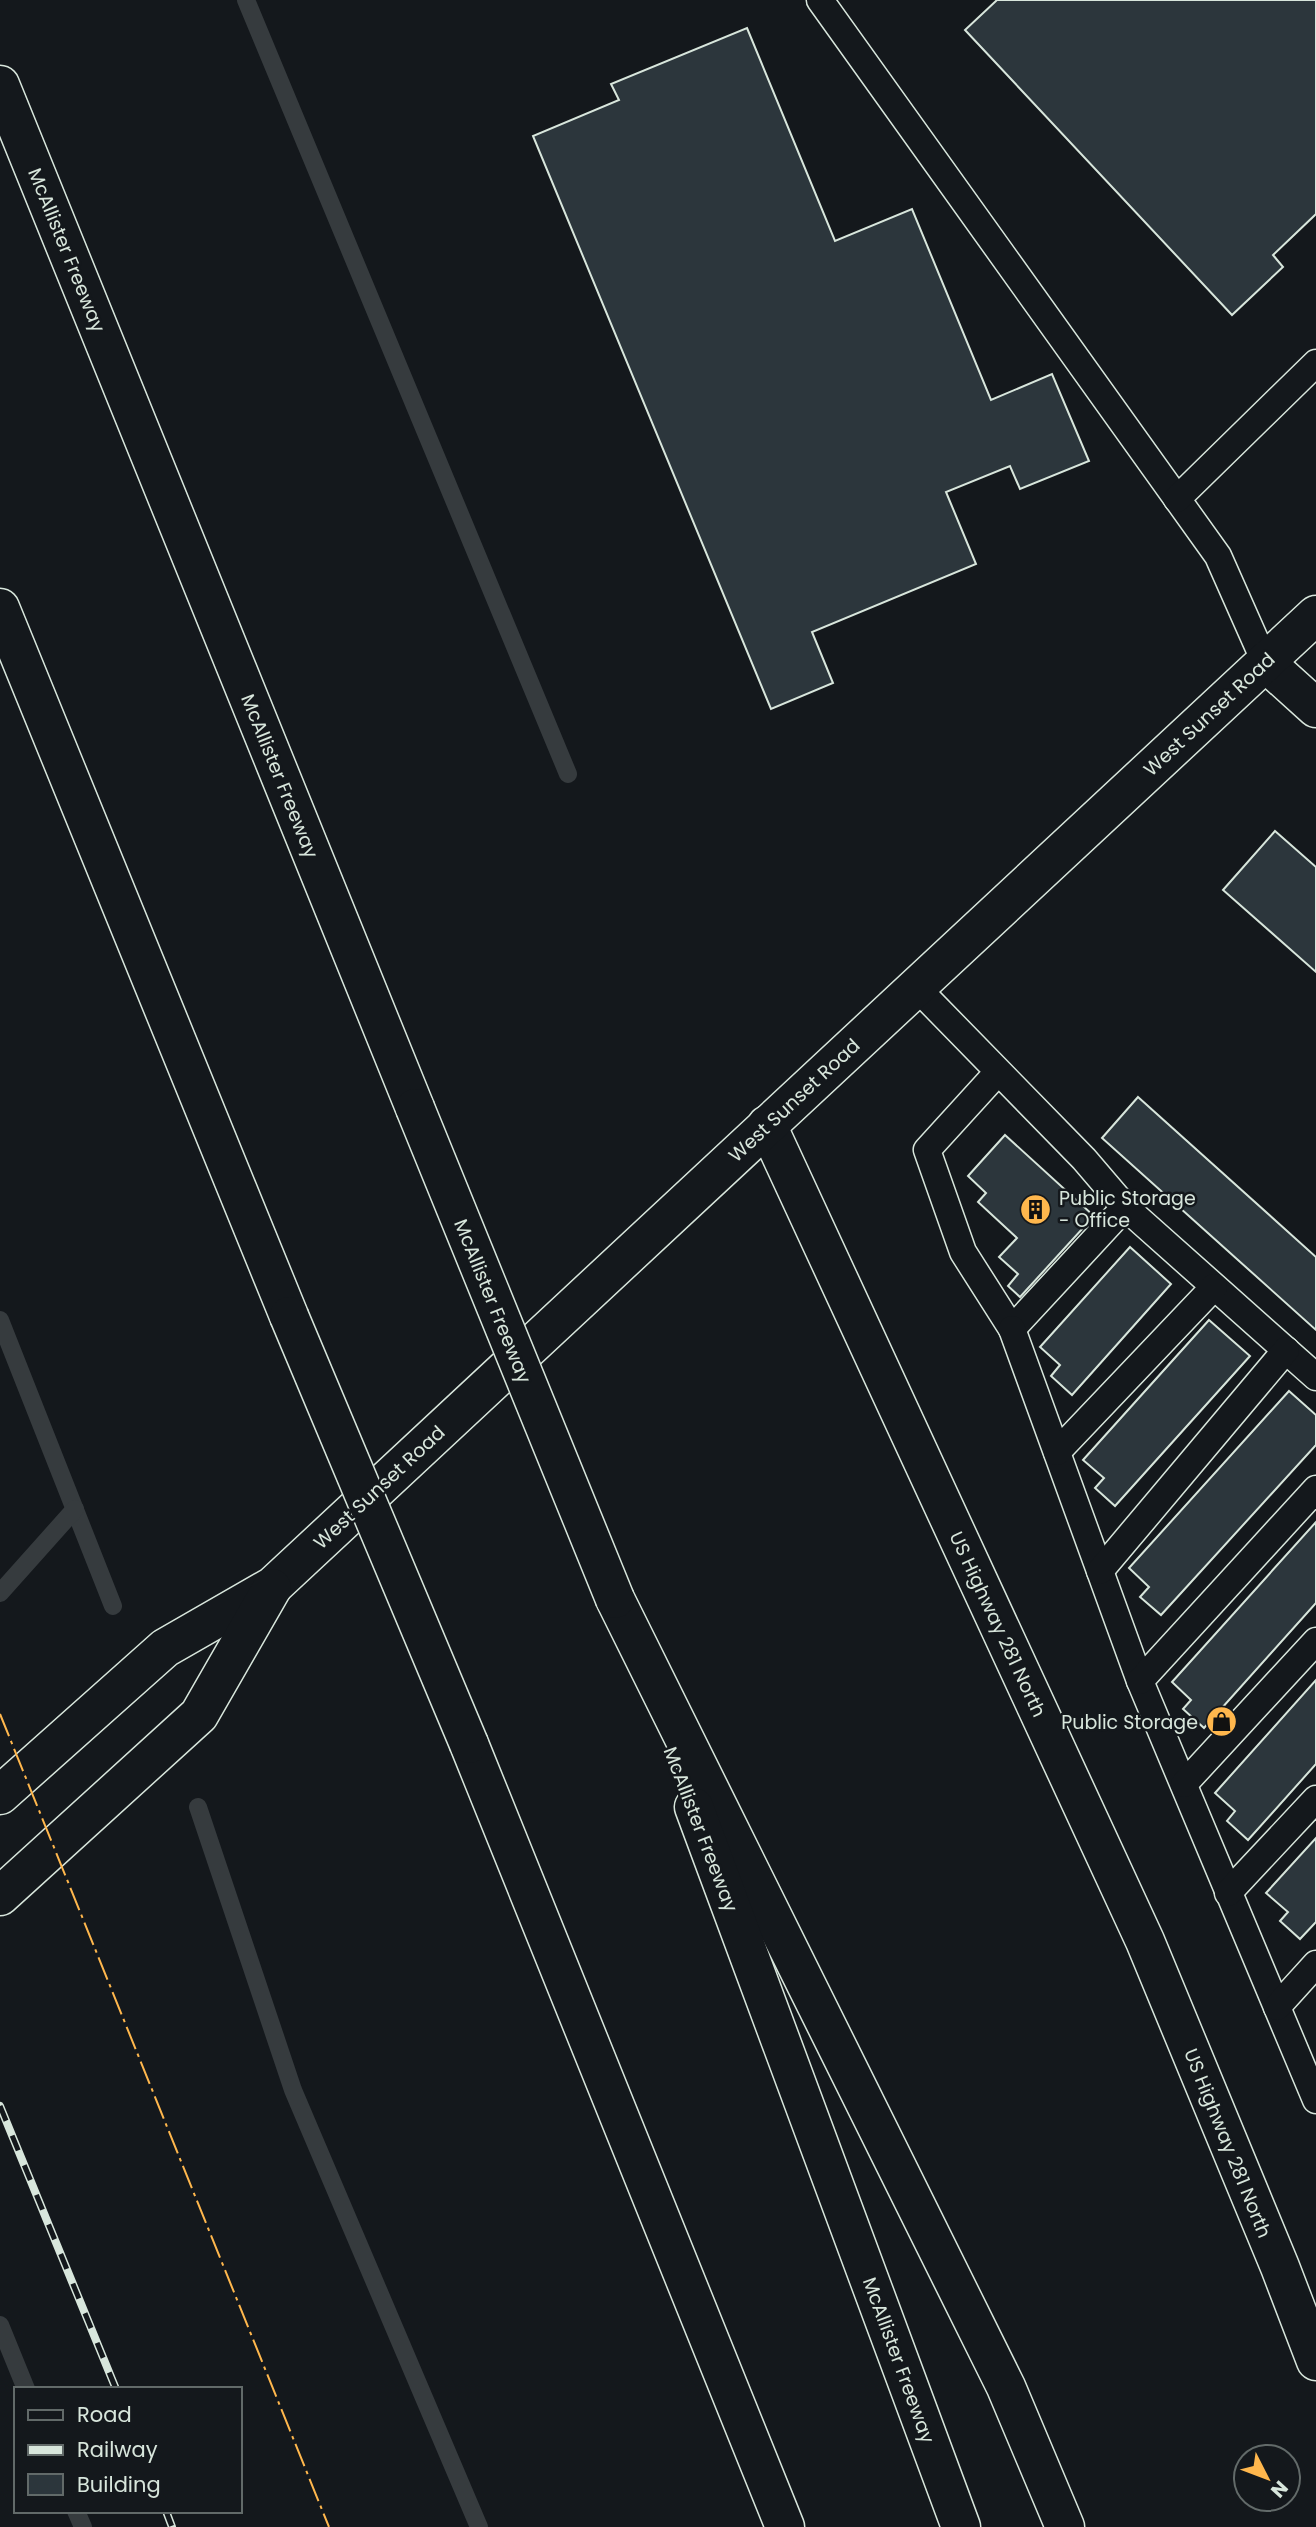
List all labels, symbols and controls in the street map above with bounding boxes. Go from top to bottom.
street label: McAllister Freeway [21,164,112,337]
street label: West Sunset Road [1138,646,1281,782]
street label: McAllister Freeway [234,690,325,863]
street label: West Sunset Road [723,1032,866,1168]
place label: Public Storage - Office [1059,1185,1196,1234]
building icon: Public Storage - Office [1019,1192,1053,1226]
street label: McAllister Freeway [447,1215,538,1388]
street label: West Sunset Road [308,1419,451,1555]
street label: US Highway 281 North [943,1527,1052,1721]
shop icon: Public Storage [1204,1705,1238,1739]
place label: Public Storage [1061,1709,1198,1736]
street label: McAllister Freeway [657,1743,745,1916]
street label: US Highway 281 North [1177,2045,1278,2242]
street label: McAllister Freeway [856,2273,941,2447]
legend [14,2387,242,2513]
text: Road [77,2400,132,2429]
text: Railway [77,2435,158,2464]
north arrow [1232,2443,1302,2513]
text: Building [77,2470,161,2499]
text: N [1264,2475,1294,2503]

